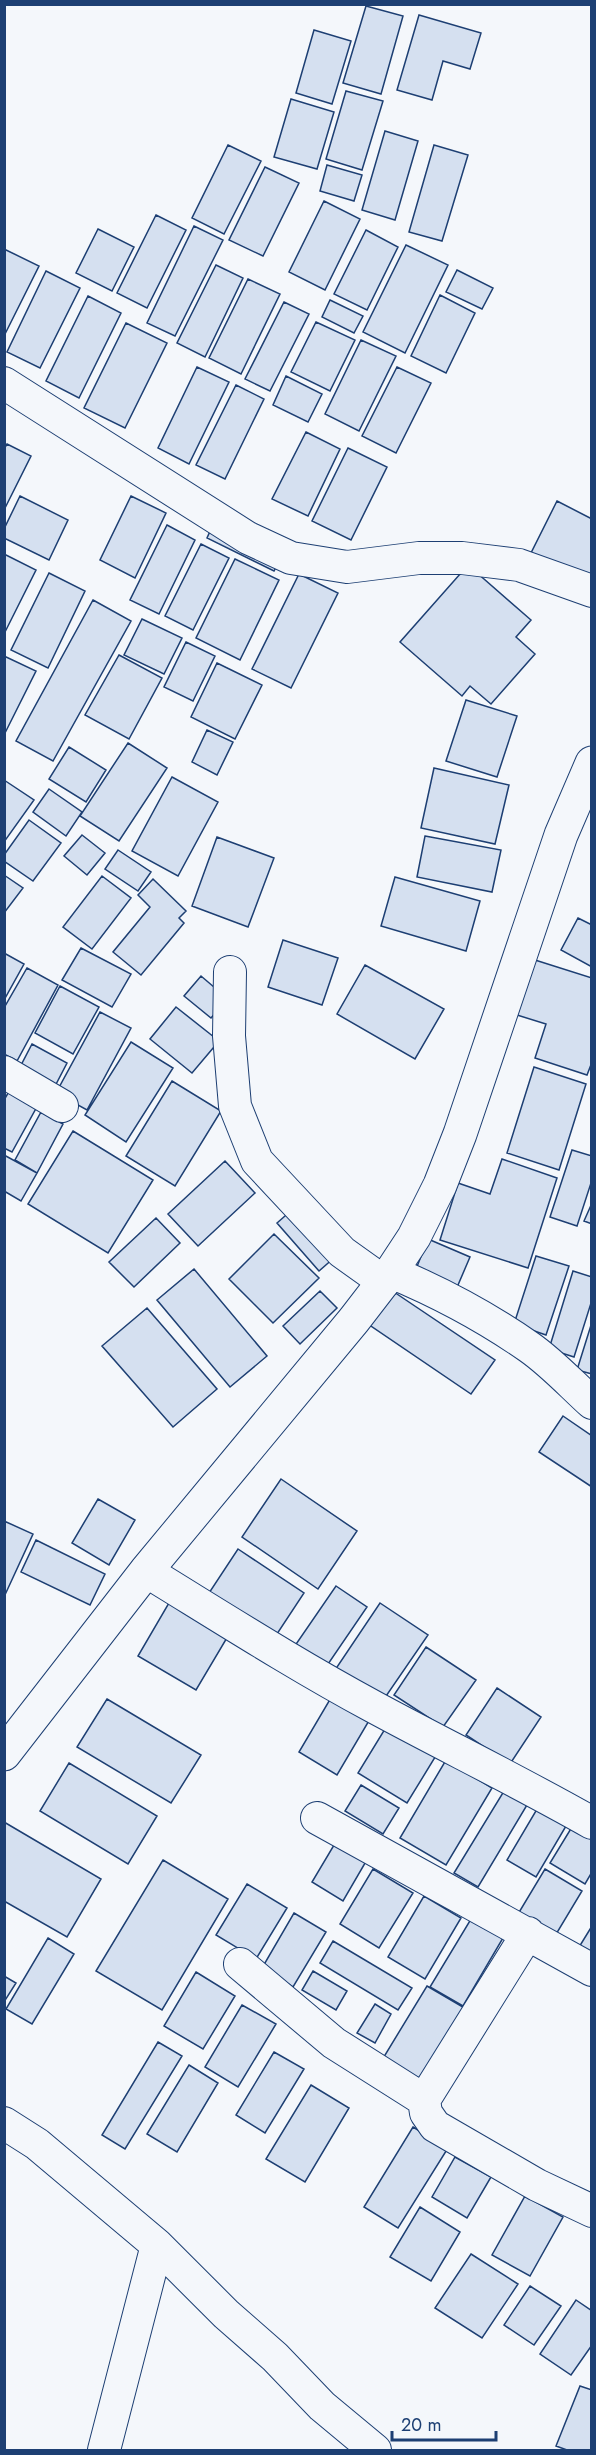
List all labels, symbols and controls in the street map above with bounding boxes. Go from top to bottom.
scale bar [392,2404,496,2442]
text: 20 m [401,2412,441,2438]

